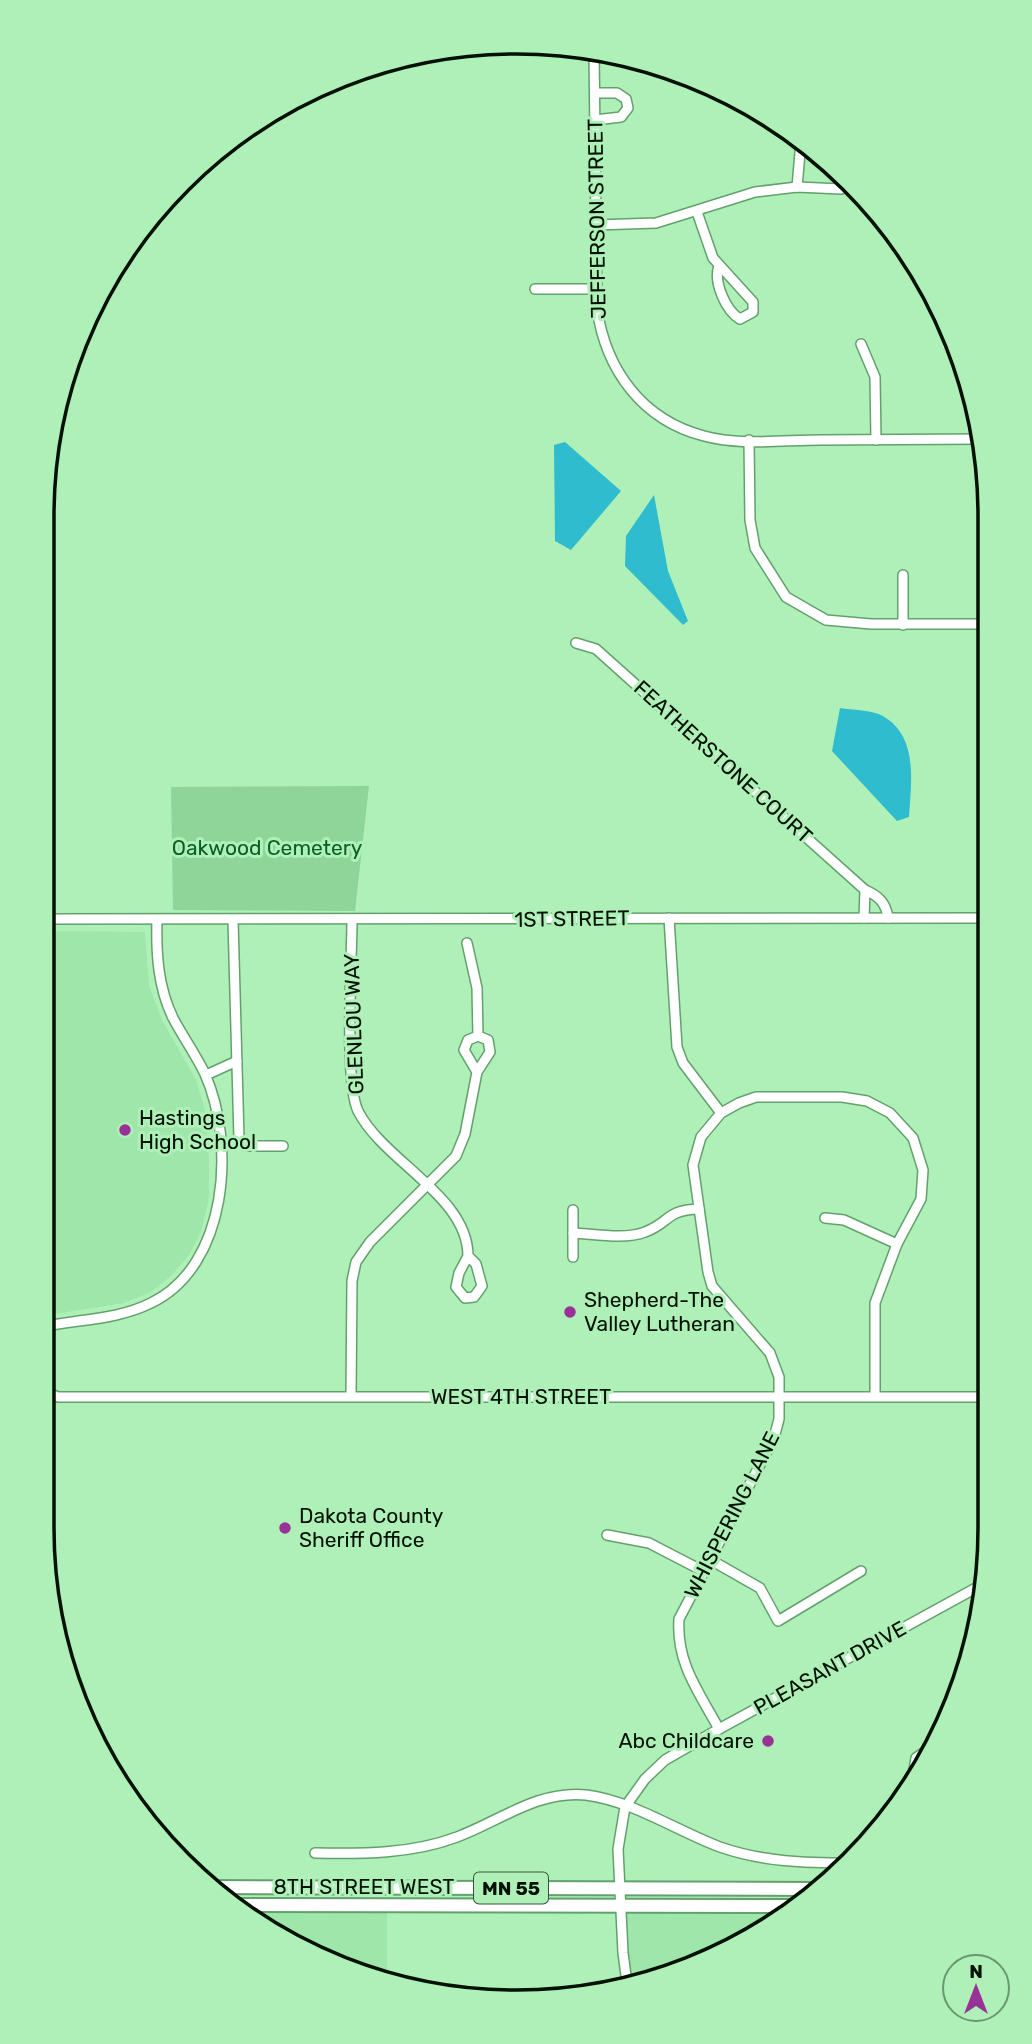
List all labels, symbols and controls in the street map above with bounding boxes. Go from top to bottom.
street label: JEFFERSON STREET [582,119,611,319]
street label: FEATHERSTONE COURT [629,675,818,848]
park label: Oakwood Cemetery [172,835,363,860]
street label: 1ST STREET [514,905,630,932]
street label: GLENLOU WAY [339,953,368,1095]
place label: Hastings High School [139,1105,256,1154]
marker: Hastings High School [117,1122,133,1138]
place label: Shepherd-The Valley Lutheran [584,1287,735,1336]
marker: Shepherd-The Valley Lutheran [562,1304,578,1320]
street label: WEST 4TH STREET [431,1384,611,1409]
street label: WHISPERING LANE [679,1427,784,1602]
place label: Dakota County Sheriff Office [299,1503,444,1552]
marker: Dakota County Sheriff Office [277,1520,293,1536]
street label: PLEASANT DRIVE [749,1615,910,1720]
place label: Abc Childcare [619,1728,754,1753]
marker: Abc Childcare [760,1733,776,1749]
road number: MN 55 [474,1872,548,1904]
street label: 8TH STREET WEST [274,1874,454,1899]
north arrow [941,1953,1011,2023]
text: N [969,1960,983,1983]

